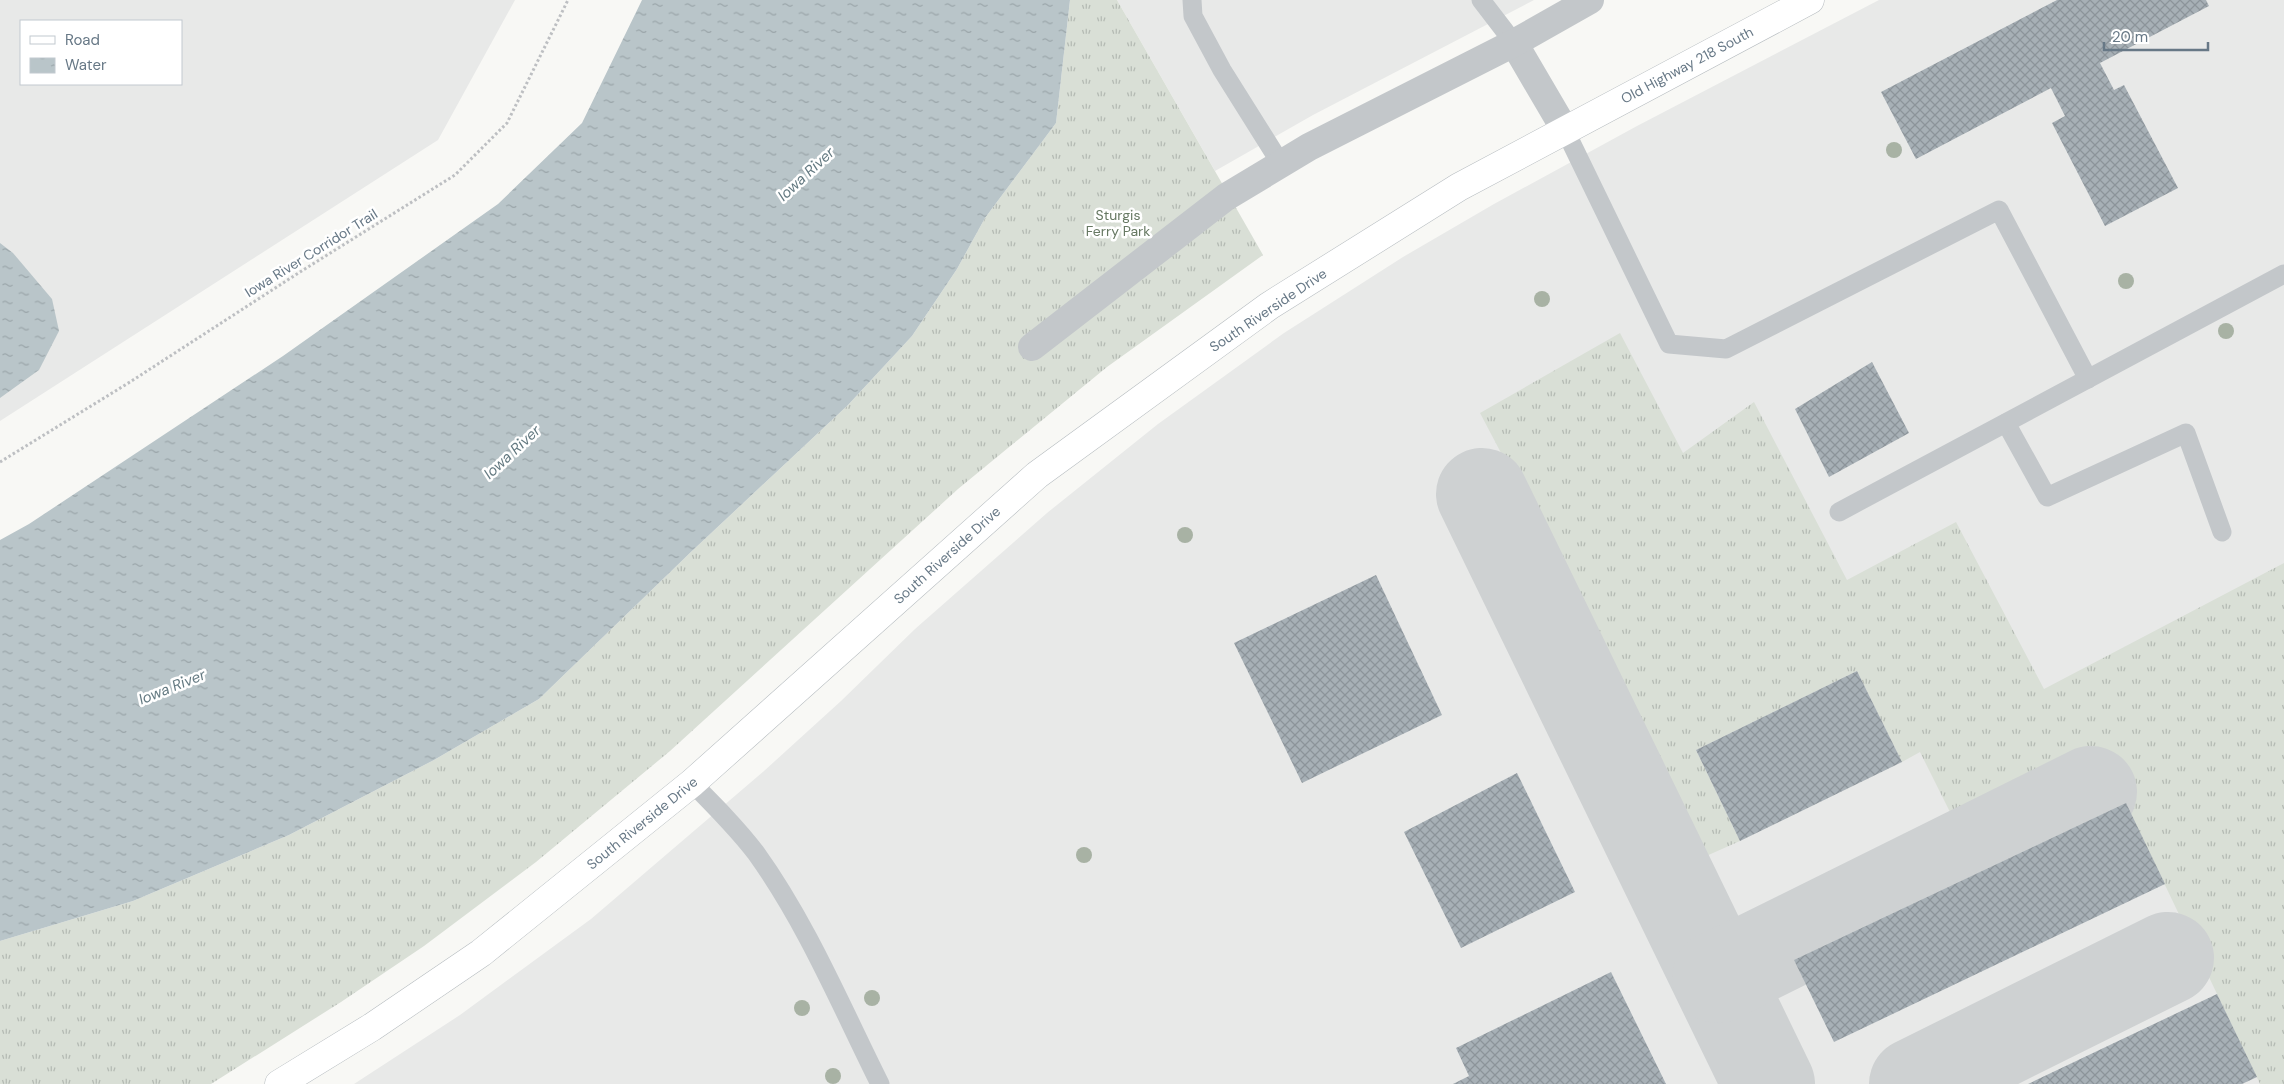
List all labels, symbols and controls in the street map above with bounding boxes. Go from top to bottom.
legend [20,20,182,85]
scale bar [2104,20,2208,52]
street label: Old Highway 218 South [1618,22,1756,108]
text: 20 m [2112,27,2148,47]
text: Road [65,30,100,50]
text: Water [65,55,107,75]
water label: Iowa River [773,142,839,205]
street label: Iowa River Corridor Trail [241,205,381,301]
park label: Sturgis Ferry Park [1086,206,1150,240]
street label: South Riverside Drive [1206,264,1330,356]
water label: Iowa River [479,420,545,483]
street label: South Riverside Drive [890,502,1004,608]
water label: Iowa River [136,664,209,709]
street label: South Riverside Drive [583,773,701,873]

